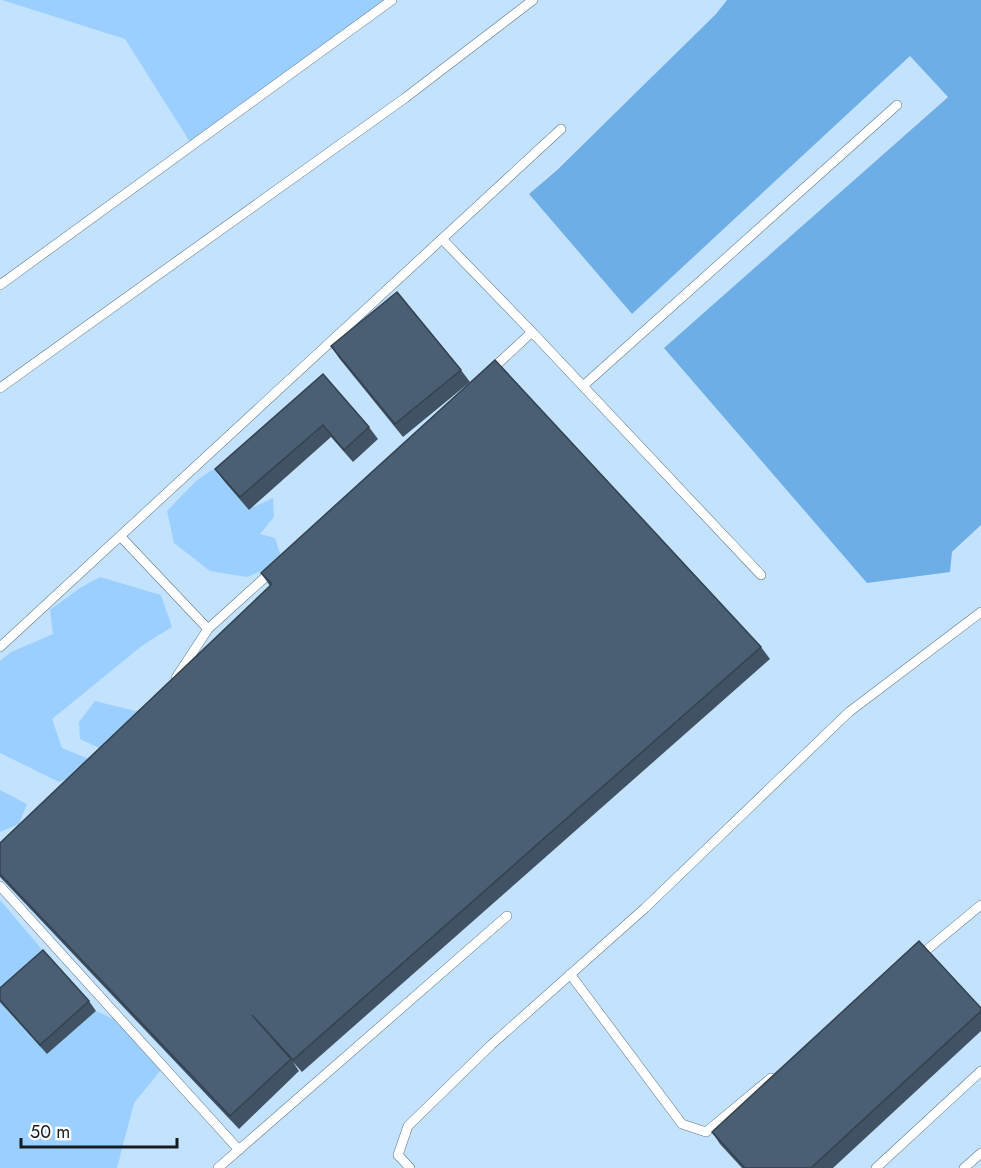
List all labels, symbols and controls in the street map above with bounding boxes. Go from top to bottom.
scale bar [21,1111,177,1149]
text: 50 m [30,1119,70,1145]

